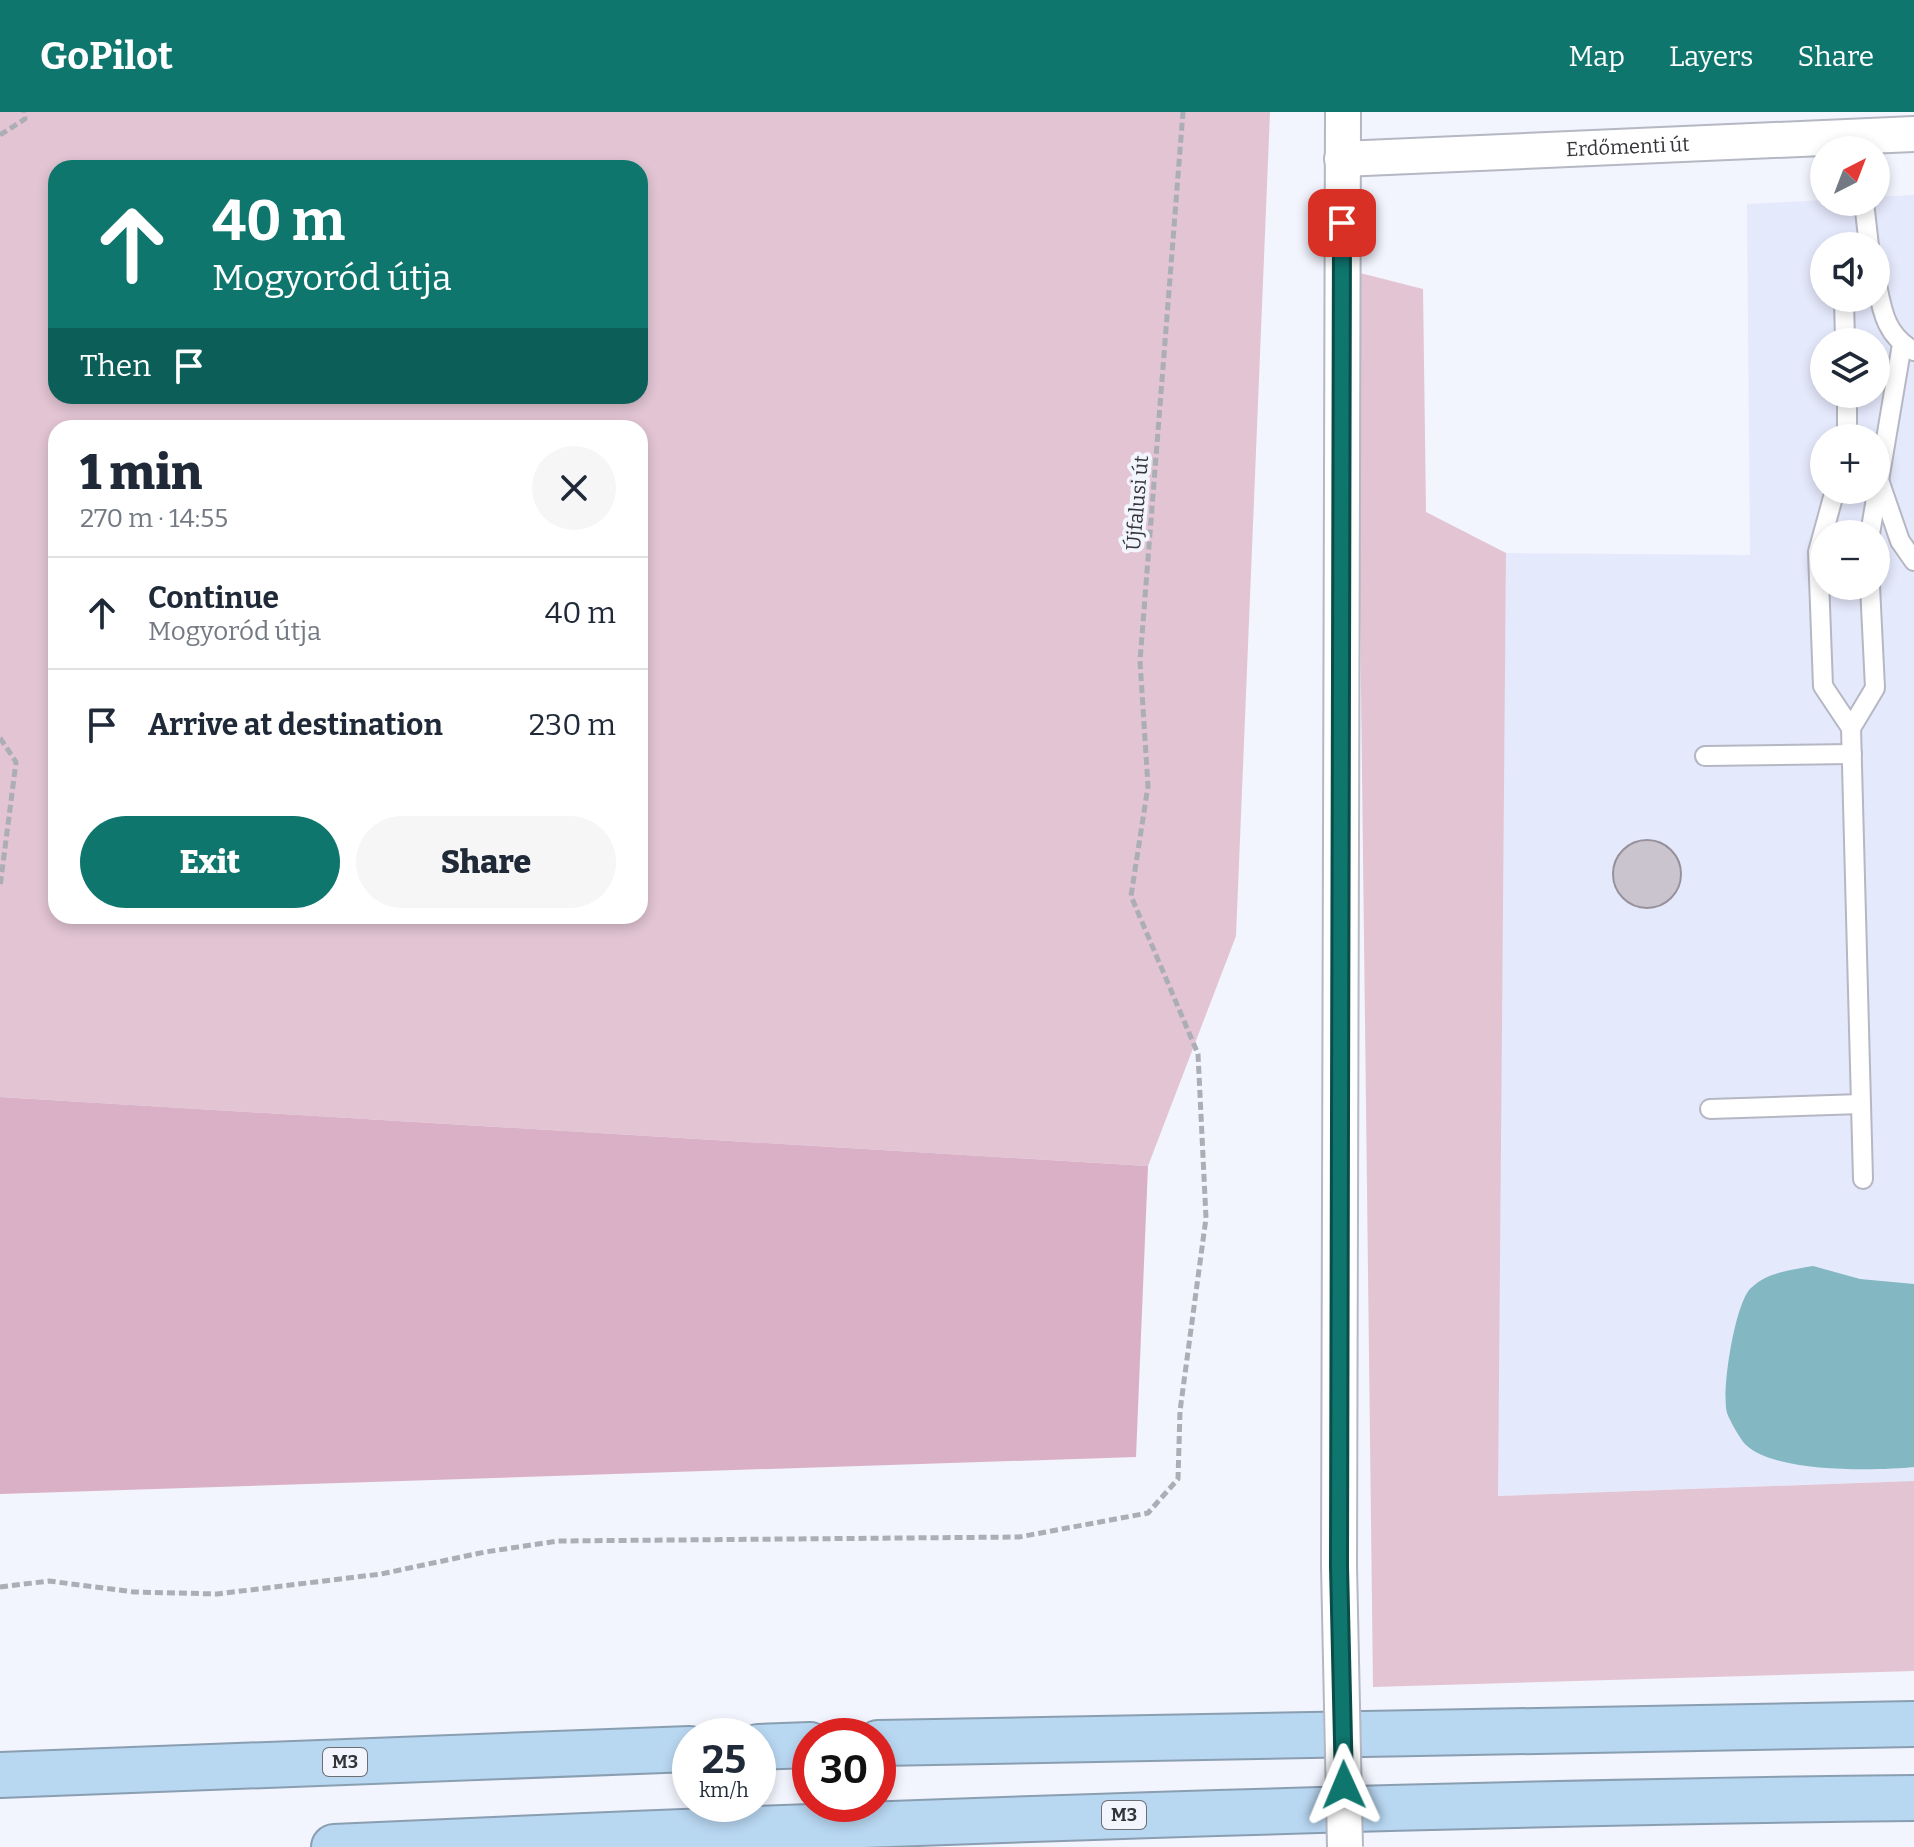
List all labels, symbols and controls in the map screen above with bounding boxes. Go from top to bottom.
text: GoPilot [40,33,173,79]
text: Map [1568,40,1625,73]
text: Layers [1669,40,1753,73]
text: Share [1797,40,1874,73]
street label: Erdőmenti út [1565,132,1690,161]
north arrow [1810,136,1890,216]
map controls [1810,136,1890,600]
text: 40 m [212,188,345,255]
pin [1308,189,1376,257]
icon: ahead [80,192,184,296]
icon: arrive [1320,201,1364,245]
button: sound [1810,232,1890,312]
text: Mogyoród útja [212,256,452,300]
button: layers [1810,328,1890,408]
icon: arrive [167,344,211,388]
text: Then [80,348,151,384]
button: + [1810,424,1890,504]
text: 1 min [80,444,202,502]
button: close [532,446,616,530]
street label: Újfalusi út [1121,454,1154,552]
text: 270 m · 14:55 [80,503,228,534]
button: − [1810,520,1890,600]
text: Continue [148,580,279,616]
icon: ahead [80,591,124,635]
text: 40 m [545,595,616,631]
text: Mogyoród útja [148,616,321,647]
icon: arrive [80,703,124,747]
text: Arrive at destination [148,707,443,743]
text: 230 m [529,707,616,743]
button: Exit [80,816,340,908]
button: Share [356,816,616,908]
speed limit sign: 30 [792,1718,896,1822]
text: 25 [702,1736,746,1784]
position arrow [1302,1743,1386,1827]
road number: M3 [323,1748,367,1776]
text: km/h [699,1778,749,1802]
road number: M3 [1102,1801,1146,1829]

